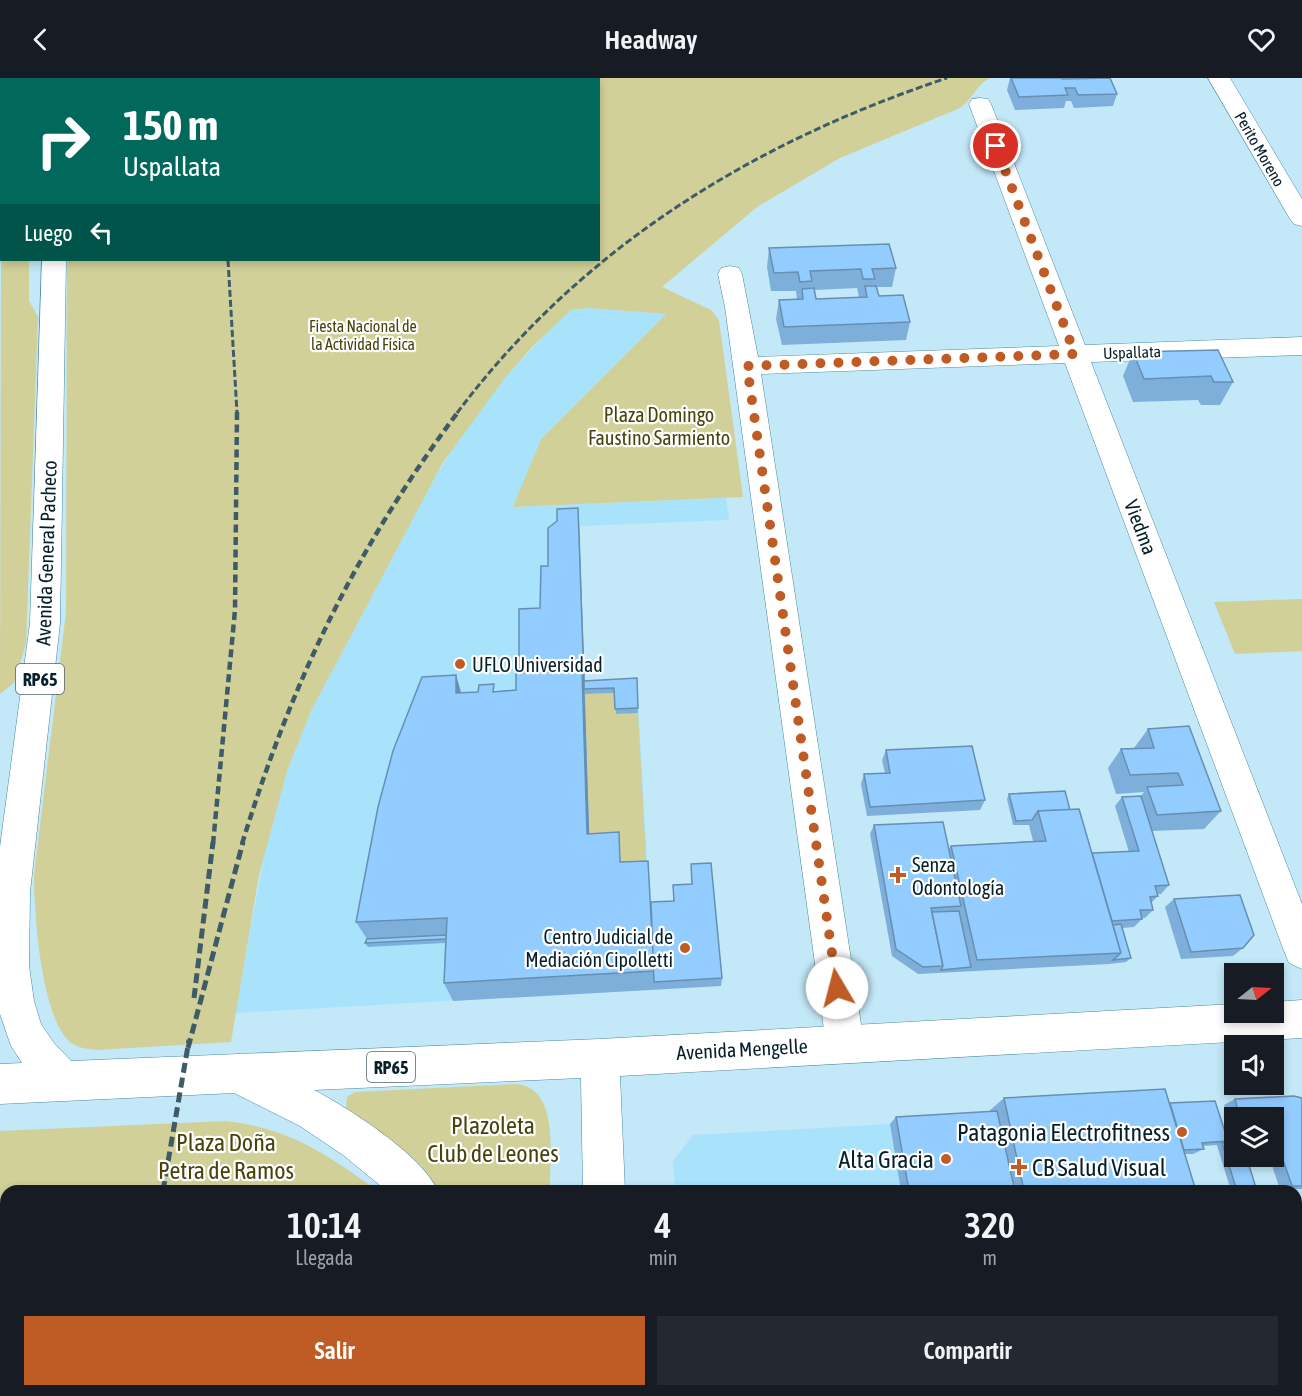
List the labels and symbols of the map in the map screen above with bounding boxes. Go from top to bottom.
street label: Perito Moreno [1231,109,1289,189]
pin [970,120,1021,171]
park label: Fiesta Nacional de la Actividad Física [309,317,417,353]
street label: Uspallata [1103,342,1161,363]
park label: Plaza Domingo Faustino Sarmiento [588,403,730,449]
street label: Avenida General Pacheco [31,460,61,646]
street label: Viedma [1120,496,1162,558]
place label: UFLO Universidad [472,653,603,676]
marker: UFLO Universidad [453,657,467,671]
road number: RP65 [16,664,64,694]
place label: Senza Odontología [912,853,1004,899]
marker: Senza Odontología [889,866,907,884]
place label: Centro Judicial de Mediación Cipolletti [525,925,673,971]
marker: Centro Judicial de Mediación Cipolletti [678,941,692,955]
position arrow [805,956,869,1020]
north arrow [1224,963,1284,1023]
street label: Avenida Mengelle [676,1034,808,1064]
road number: RP65 [367,1052,415,1082]
park label: Plazoleta Club de Leones [427,1112,559,1167]
place label: Patagonia Electrofitness [957,1119,1170,1146]
marker: Patagonia Electrofitness [1175,1125,1189,1139]
park label: Plaza Doña Petra de Ramos [158,1129,294,1184]
place label: Alta Gracia [838,1146,934,1173]
marker: Alta Gracia [939,1152,953,1166]
place label: CB Salud Visual [1032,1154,1167,1181]
marker: CB Salud Visual [1010,1158,1028,1176]

